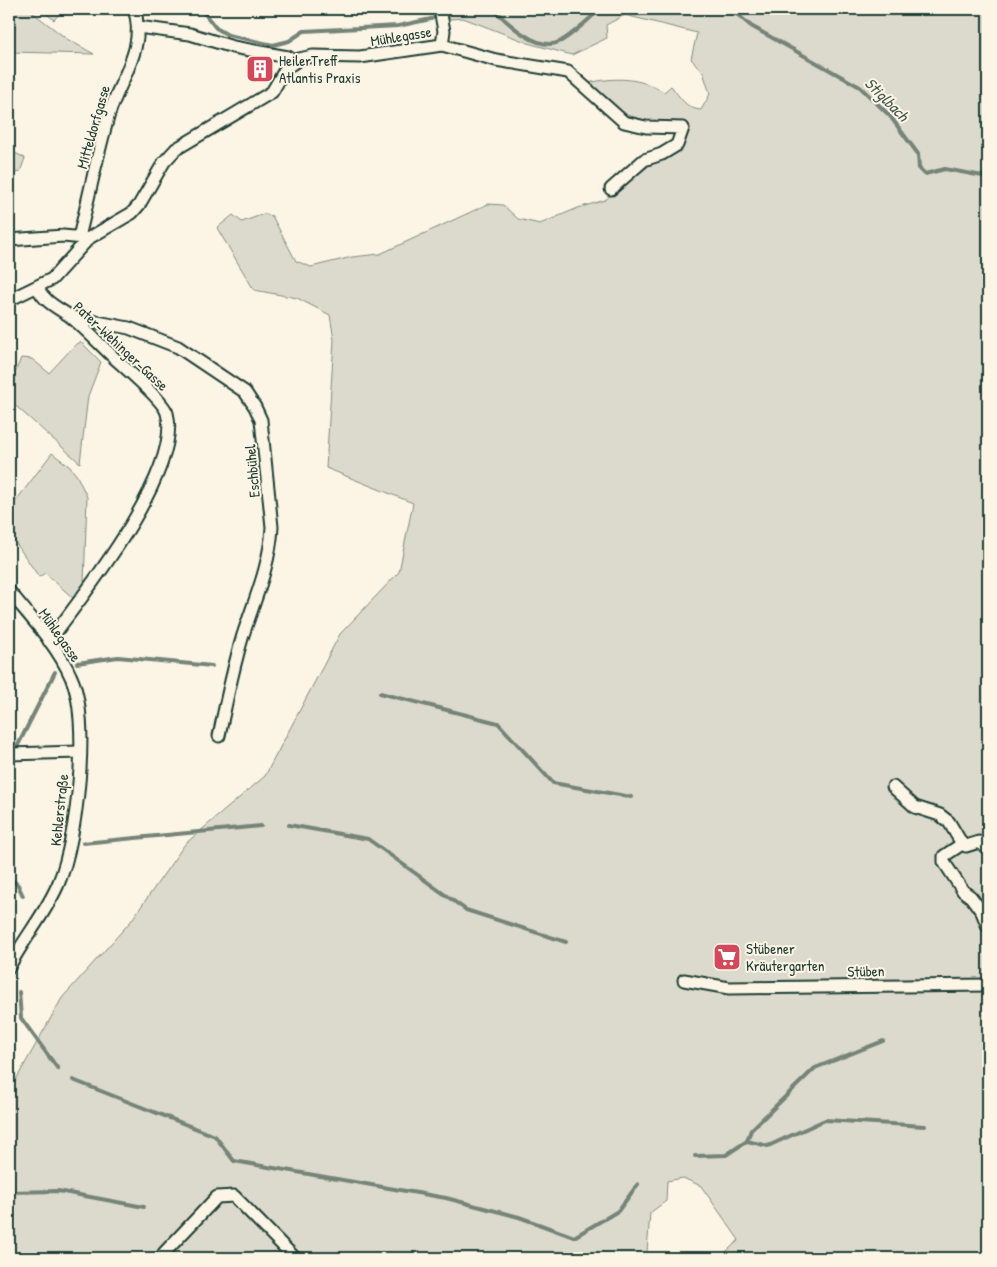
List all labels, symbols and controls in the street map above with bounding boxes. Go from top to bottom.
street label: Mühlegasse [369,21,433,51]
place label: HeilerTreff Atlantis Praxis [279,50,361,88]
building icon: HeilerTreff Atlantis Praxis [245,54,275,84]
water label: Stiglbach [860,72,915,127]
street label: Mitteldorfgasse [71,83,115,171]
street label: Pater-Wehinger-Gasse [69,296,173,396]
street label: Eschbühel [239,444,265,498]
street label: Mühlegasse [34,604,86,666]
street label: Kehlerstraße [45,773,73,847]
place label: Stübener Kräutergarten [746,938,825,976]
supermarket icon: Stübener Kräutergarten [712,942,742,972]
street label: Stüben [847,960,885,982]

